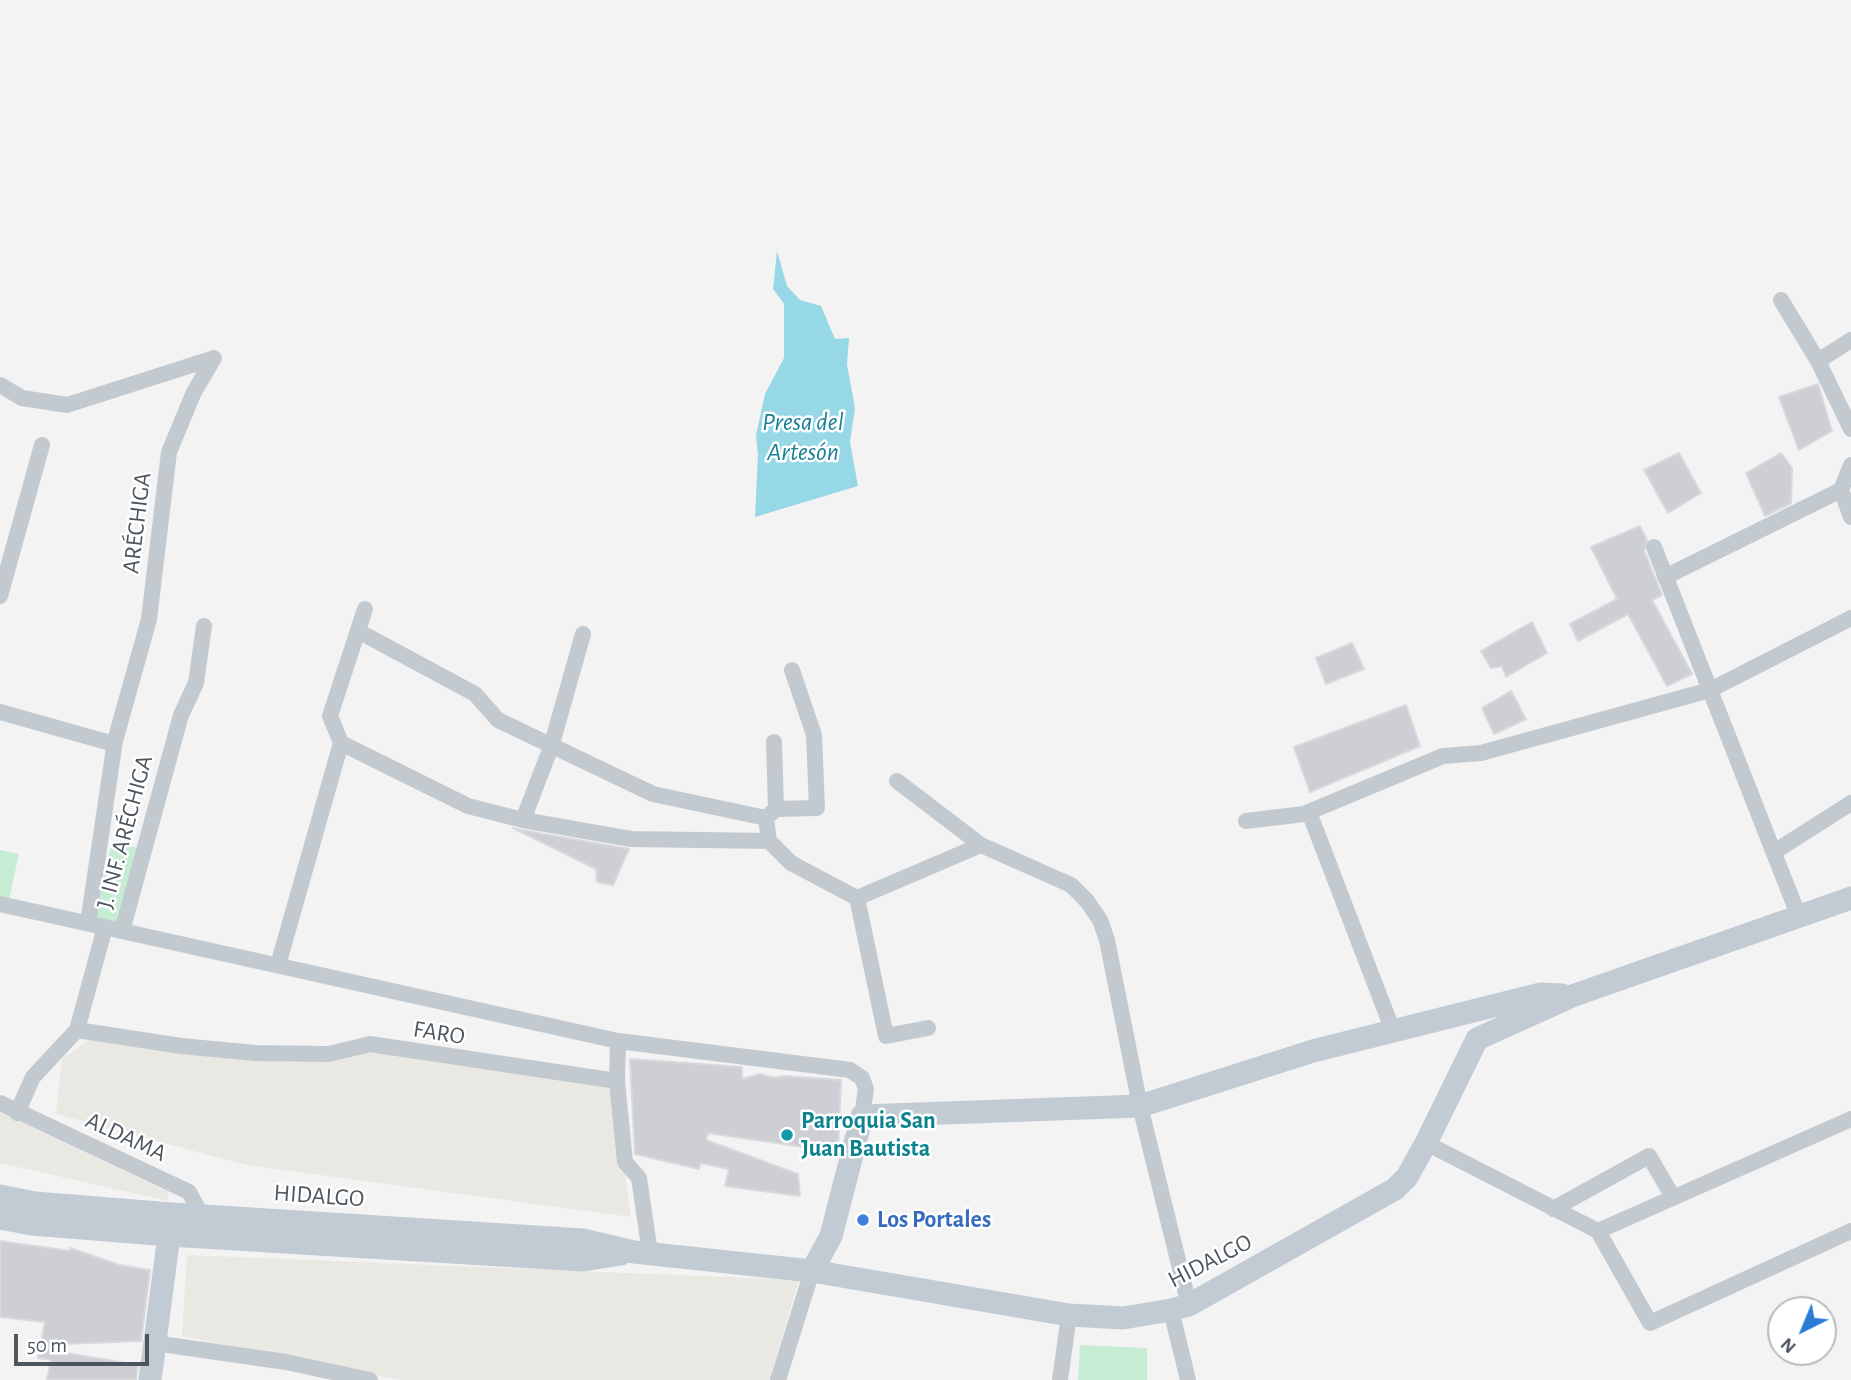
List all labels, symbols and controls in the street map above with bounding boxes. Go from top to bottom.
water label: Presa del Artesón [762,406,844,467]
street label: ARÉCHIGA [117,471,157,575]
street label: J. INF. ARÉCHIGA [91,752,159,912]
street label: FARO [411,1015,467,1051]
street label: ALDAMA [81,1106,171,1168]
place label: Parroquia San Juan Bautista [801,1107,936,1163]
marker: Parroquia San Juan Bautista [779,1127,795,1143]
street label: HIDALGO [273,1178,365,1214]
place label: Los Portales [877,1206,991,1234]
marker: Los Portales [855,1212,871,1228]
street label: HIDALGO [1163,1228,1257,1294]
north arrow [1767,1296,1837,1366]
scale bar [18,1320,152,1364]
text: N [1777,1334,1800,1357]
text: 50 m [27,1335,67,1356]

